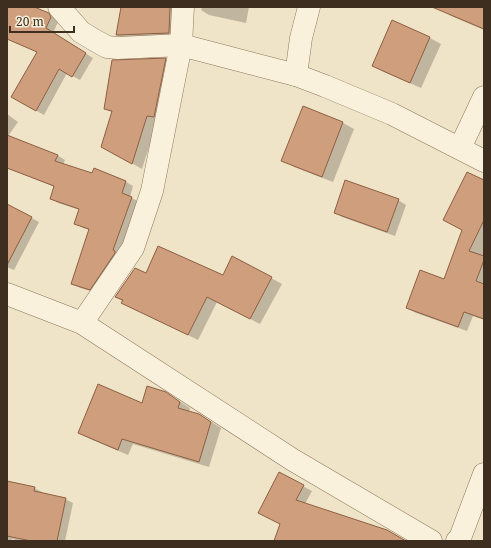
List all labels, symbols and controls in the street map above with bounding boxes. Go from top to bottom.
scale bar [10,8,74,34]
text: 20 m [16,13,44,30]

